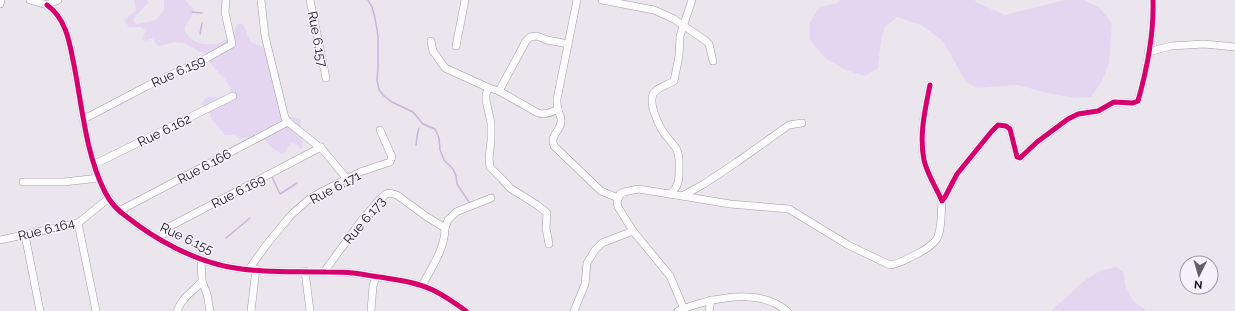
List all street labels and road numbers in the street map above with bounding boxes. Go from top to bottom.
street label: Rue 6.157 [305,10,330,69]
street label: Rue 6.159 [149,52,208,90]
street label: Rue 6.162 [135,111,194,150]
street label: Rue 6.166 [175,146,234,187]
street label: Rue 6.171 [307,168,364,207]
street label: Rue 6.169 [209,171,268,211]
street label: Rue 6.173 [340,194,388,247]
street label: Rue 6.164 [16,215,76,244]
street label: Rue 6.155 [158,220,216,257]

